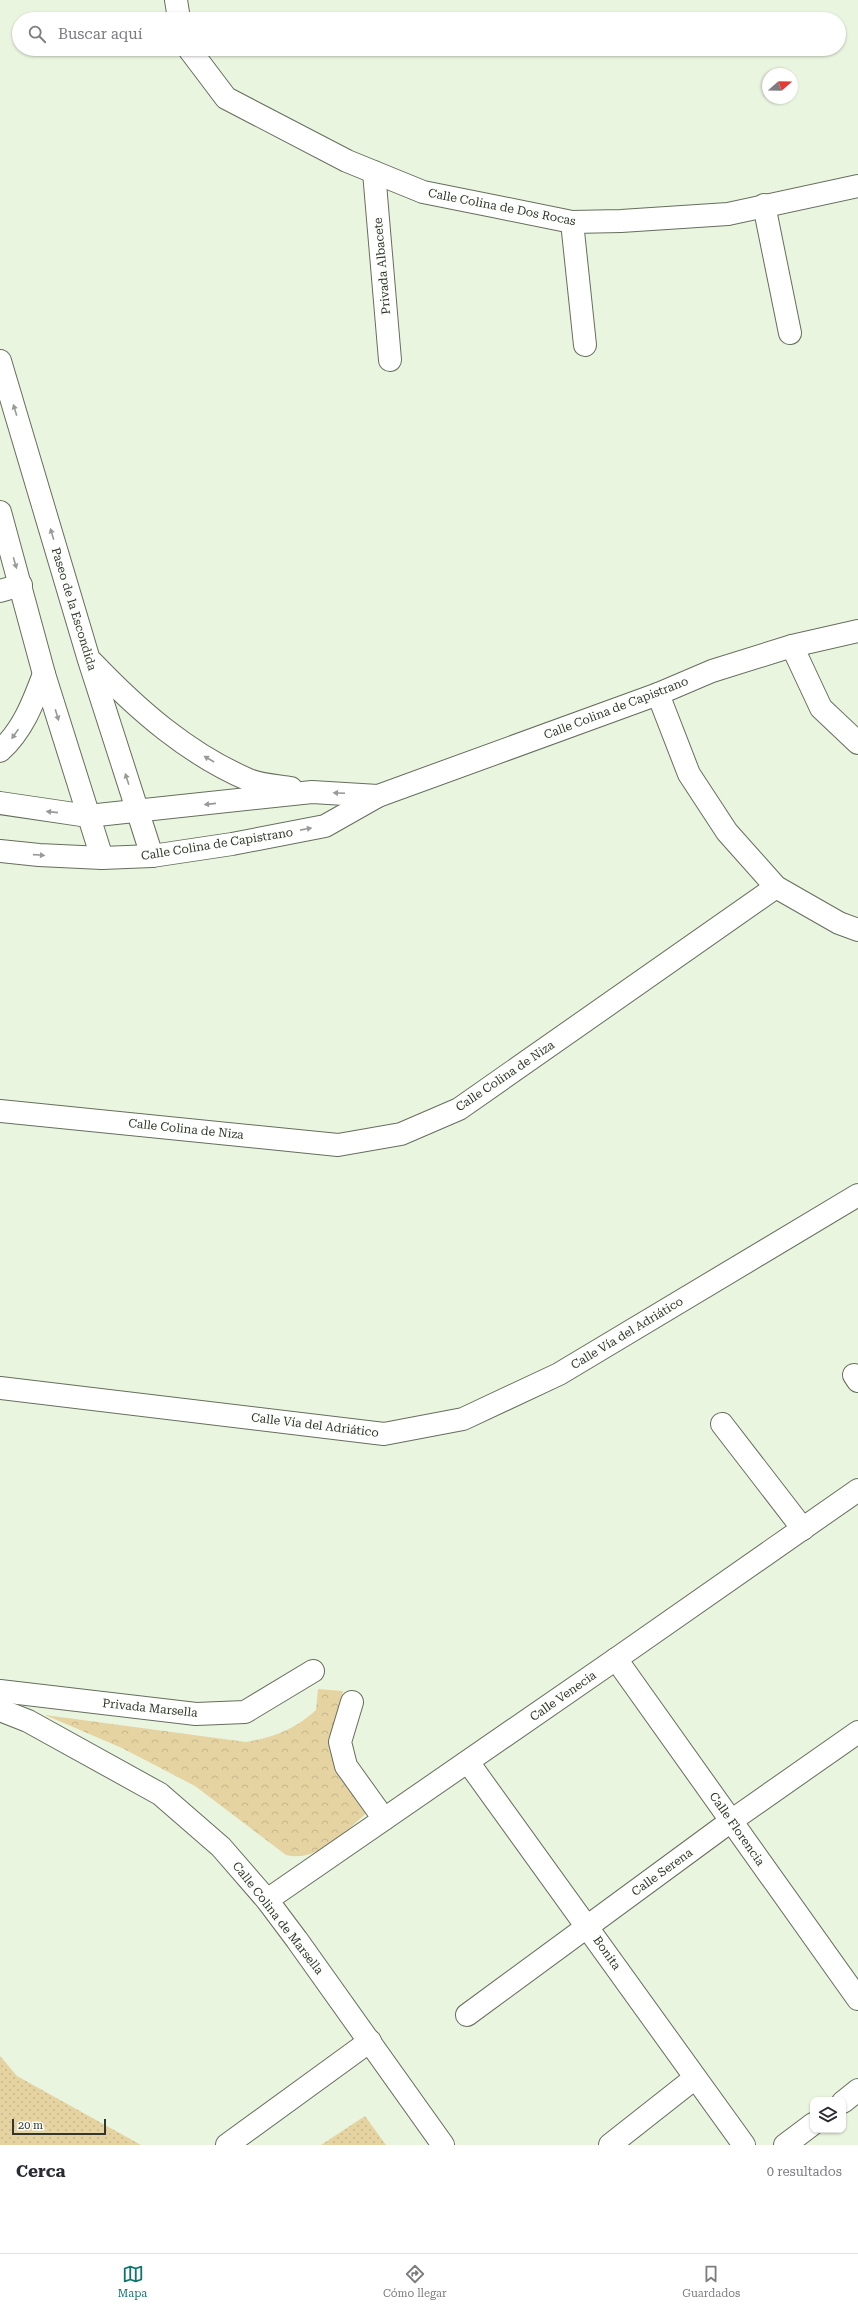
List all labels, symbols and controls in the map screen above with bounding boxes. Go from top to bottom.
search box [12,12,846,56]
icon: search [26,23,48,45]
text: Buscar aquí [58,25,142,43]
north arrow [762,68,798,104]
street label: Calle Colina de Dos Rocas [427,186,577,228]
street label: Privada Albacete [371,216,393,315]
one-way arrow [12,403,18,415]
one-way arrow [49,528,55,540]
street label: Paseo de la Escondida [49,546,100,673]
one-way arrow [12,557,18,569]
street label: Calle Colina de Capistrano [542,674,690,742]
one-way arrow [54,709,60,721]
one-way arrow [11,729,19,739]
one-way arrow [204,755,215,762]
one-way arrow [124,773,130,785]
one-way arrow [333,790,345,797]
one-way arrow [204,801,216,807]
one-way arrow [46,809,58,815]
street label: Calle Colina de Capistrano [140,825,294,863]
one-way arrow [300,826,312,832]
one-way arrow [33,852,45,859]
street label: Calle Colina de Niza [453,1038,557,1114]
street label: Calle Colina de Niza [128,1116,245,1142]
street label: Calle Vía del Adriático [568,1294,686,1372]
street label: Calle Vía del Adriático [250,1410,380,1440]
street label: Calle Venecia [527,1668,599,1724]
street label: Privada Marsella [102,1696,199,1720]
street label: Calle Florencia [706,1790,768,1869]
street label: Calle Serena [629,1845,696,1899]
street label: Calle Colina de Marsella [230,1859,327,1978]
street label: Bonita [590,1933,624,1973]
map controls [810,2097,846,2133]
button: layers [810,2097,846,2133]
scale bar [12,2117,106,2136]
text: 20 m [18,2119,43,2132]
text: Cerca [16,2161,66,2181]
text: 0 resultados [767,2164,842,2179]
tab: Mapa [118,2263,147,2300]
tab: Cómo llegar [383,2263,447,2300]
tab: Guardados [682,2263,740,2300]

